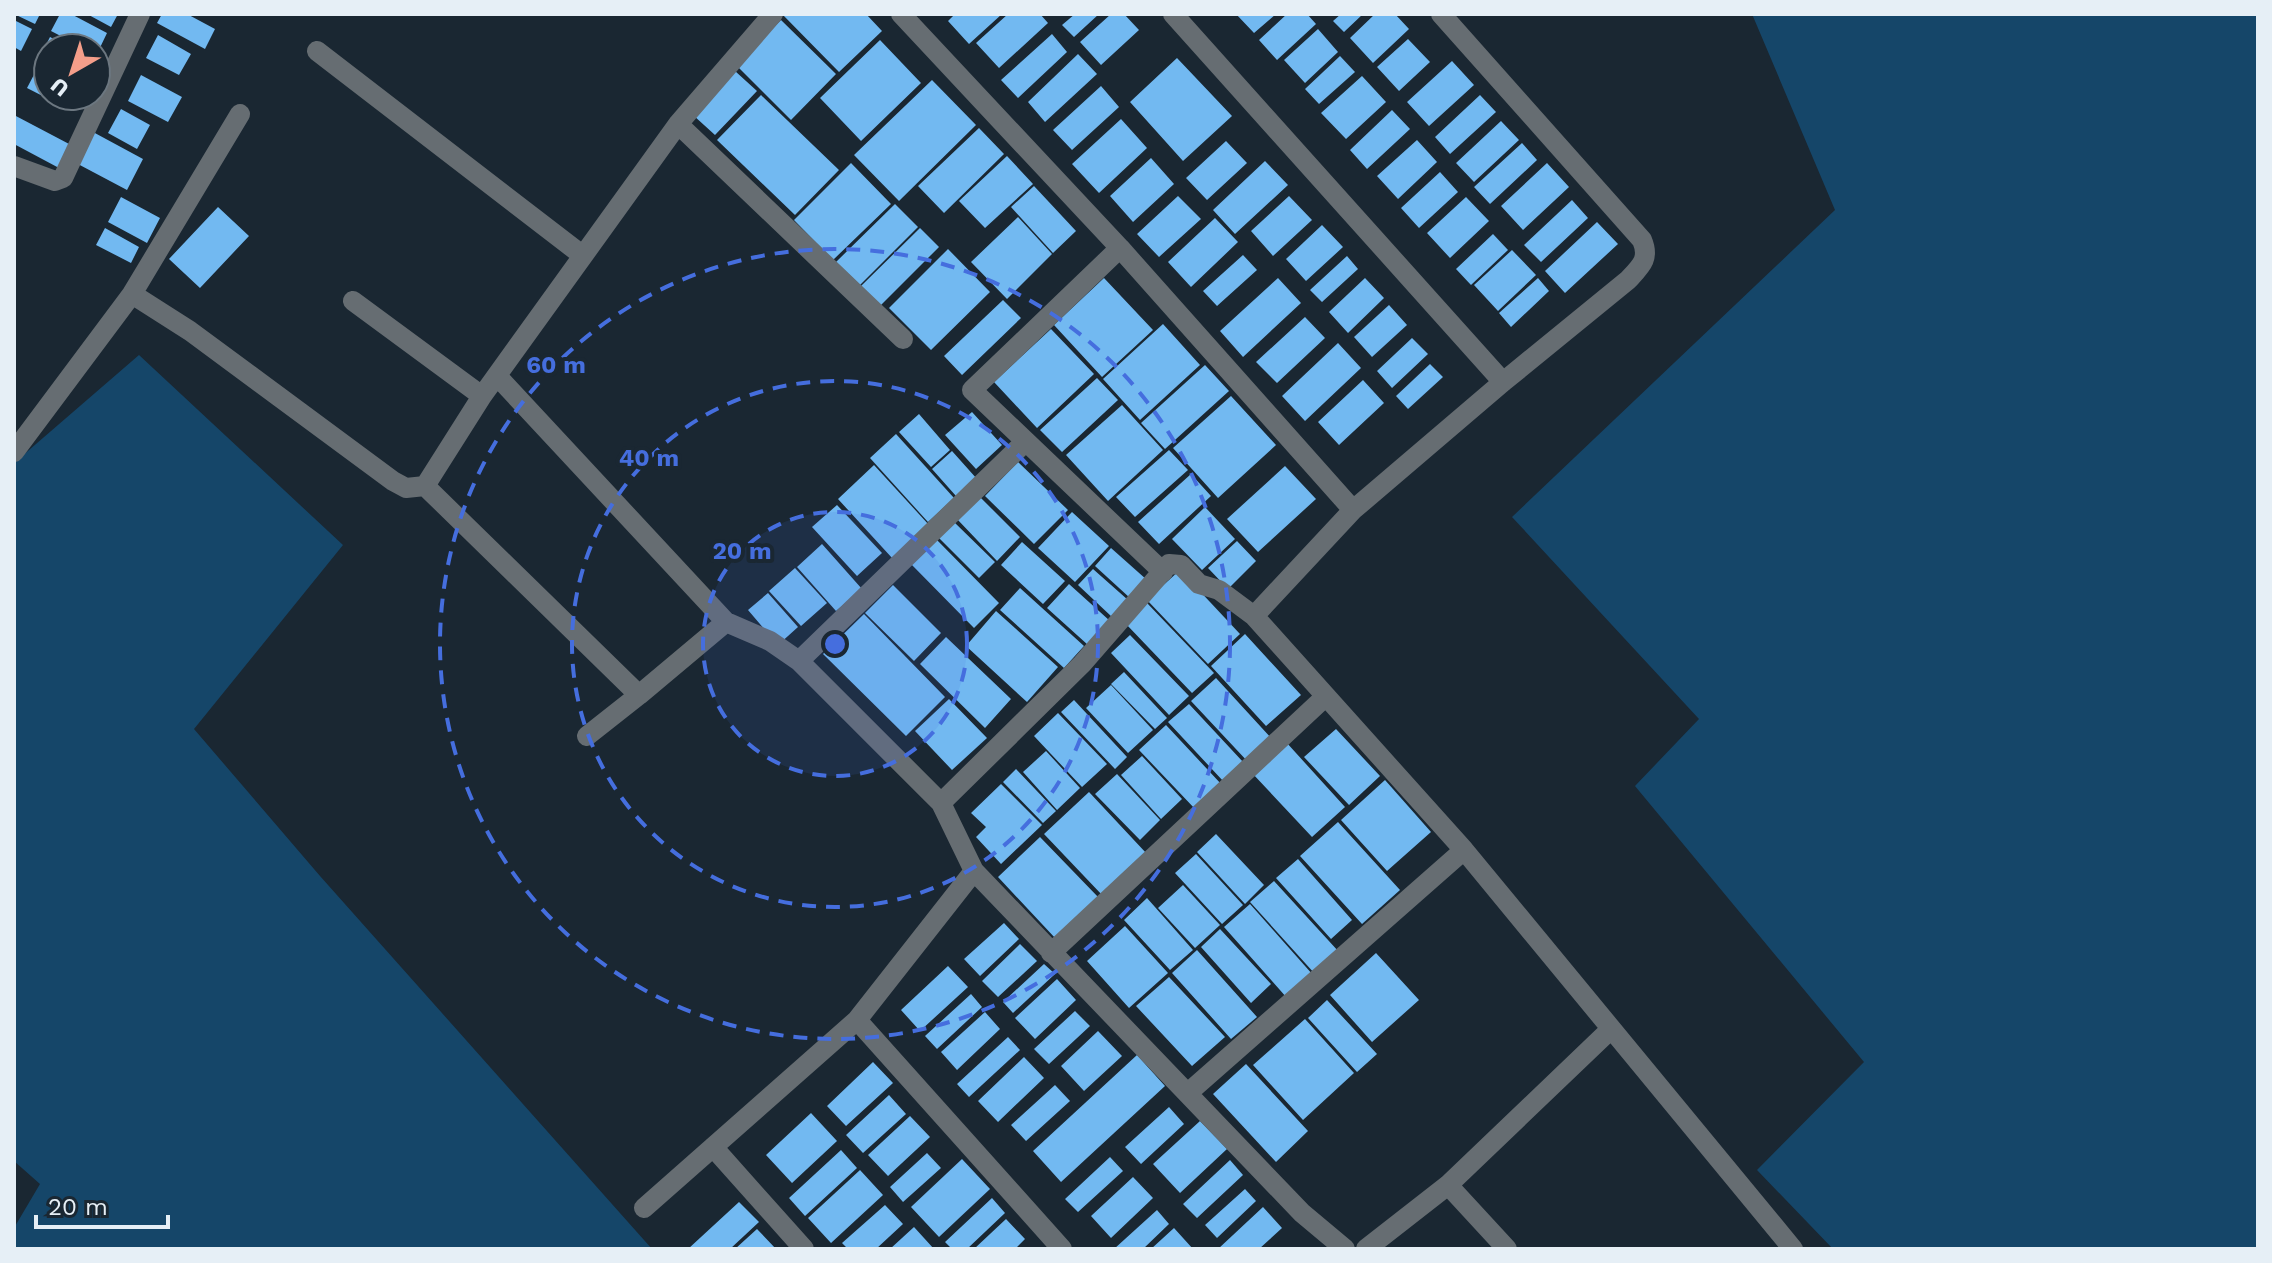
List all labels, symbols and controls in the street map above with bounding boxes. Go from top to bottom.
north arrow [32,32,112,112]
text: U [46,73,74,102]
text: 60 m [526,351,586,379]
text: 40 m [619,444,679,472]
text: 20 m [712,537,772,565]
centre of rings [821,630,849,658]
scale bar [36,1179,168,1229]
text: 20 m [48,1193,108,1221]

